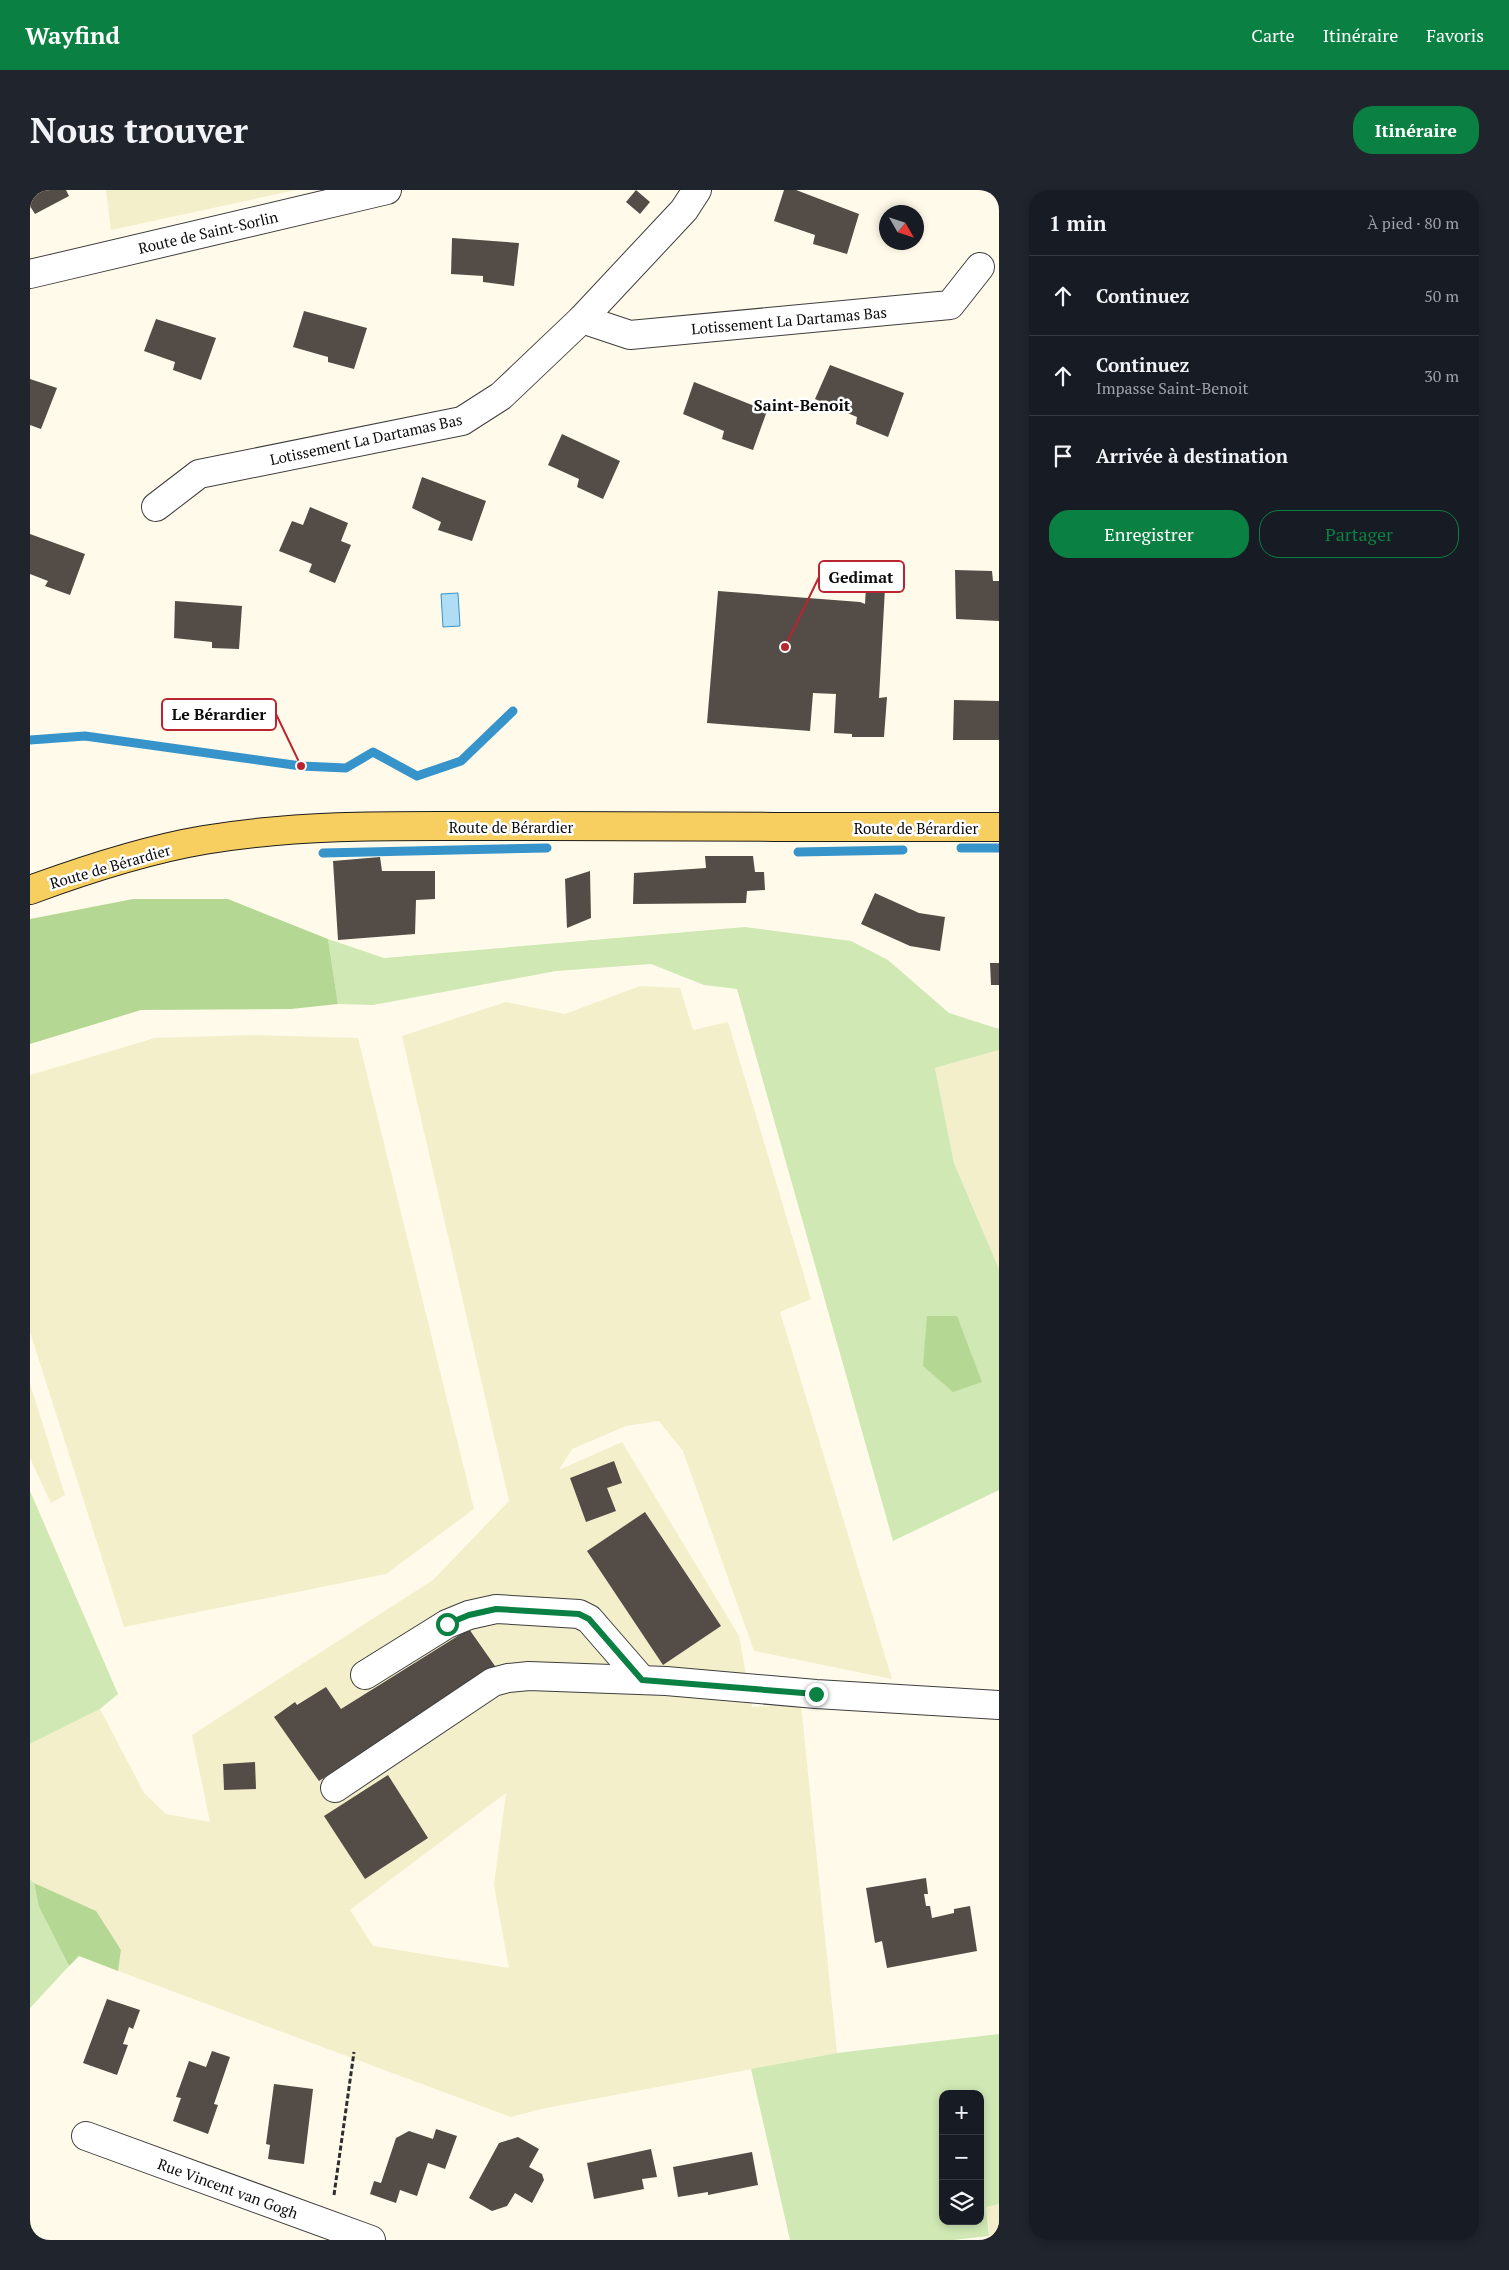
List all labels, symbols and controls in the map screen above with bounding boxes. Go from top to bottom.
text: Wayfind [25,19,120,51]
text: Carte [1251,23,1295,47]
text: Itinéraire [1323,23,1398,47]
text: Favoris [1426,23,1484,47]
button: Itinéraire [1353,106,1479,154]
text: Nous trouver [30,107,248,153]
north arrow [879,205,924,250]
street label: Route de Saint-Sorlin [136,206,280,258]
text: 1 min [1049,209,1106,237]
text: À pied · 80 m [1367,212,1459,234]
icon: ahead [1049,282,1077,310]
text: Continuez [1096,283,1189,308]
text: 50 m [1424,285,1459,307]
street label: Lotissement La Dartamas Bas [690,301,888,339]
text: Continuez [1096,352,1189,377]
icon: ahead [1049,362,1077,390]
text: 30 m [1424,365,1459,387]
text: Impasse Saint-Benoit [1096,377,1248,399]
district label: Saint-Benoit [754,394,851,416]
street label: Lotissement La Dartamas Bas [268,409,464,469]
icon: arrive [1049,442,1077,470]
text: Arrivée à destination [1096,443,1288,468]
button: Enregistrer [1049,510,1249,558]
button: Partager [1259,510,1459,558]
callout: Gedimat [819,561,904,592]
text: Gedimat [829,566,894,588]
callout: Le Bérardier [162,699,276,730]
text: Le Bérardier [172,703,266,725]
street label: Route de Bérardier [449,817,573,837]
street label: Route de Bérardier [854,818,978,838]
street label: Route de Bérardier [47,839,173,893]
route start [436,1613,459,1636]
route end [805,1683,828,1706]
map controls [939,2090,984,2225]
button: + [939,2090,984,2135]
button: − [939,2135,984,2180]
street label: Rue Vincent van Gogh [155,2153,301,2223]
button: layers [939,2180,984,2225]

